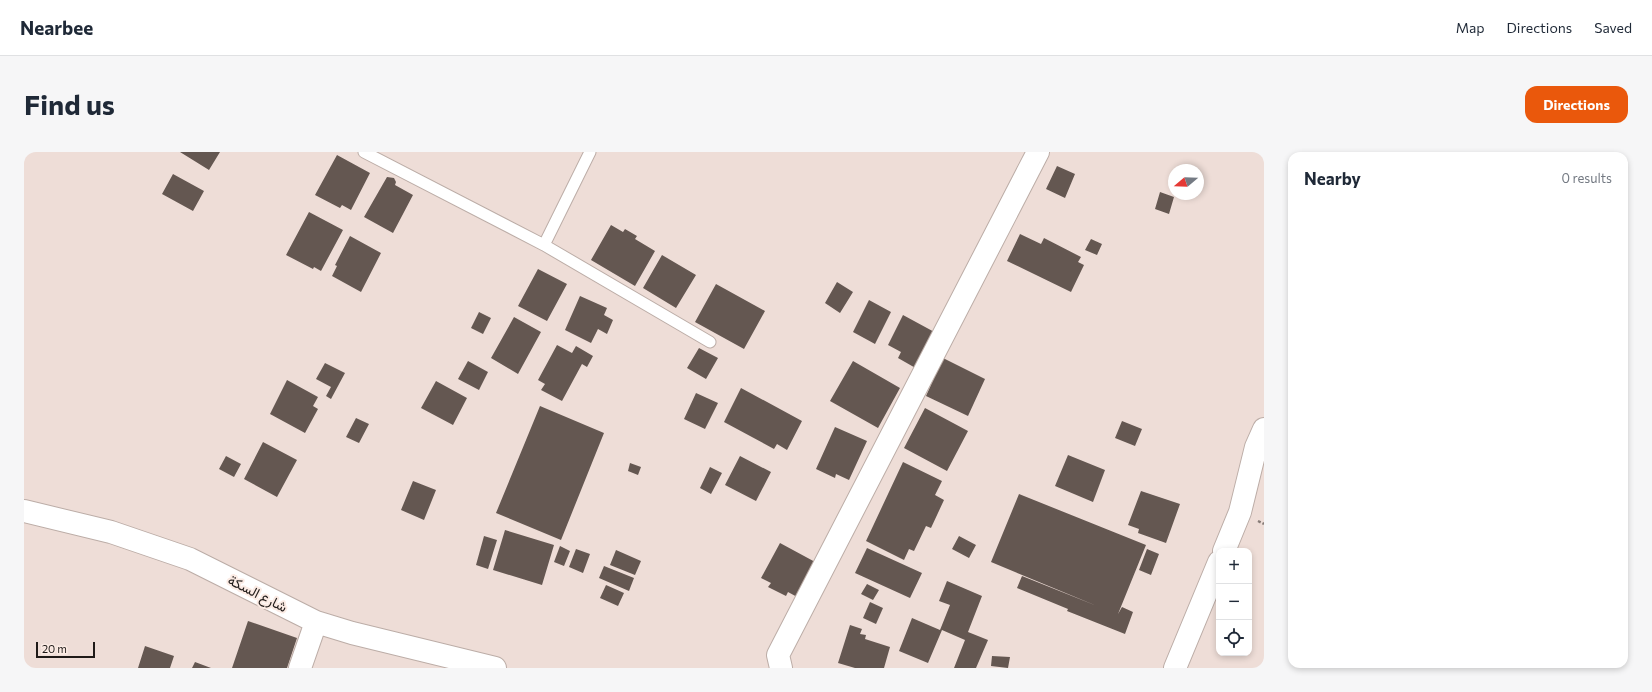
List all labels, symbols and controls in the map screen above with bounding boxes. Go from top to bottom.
text: Nearbee [20,16,93,39]
text: Map [1456,19,1485,36]
text: Directions [1507,19,1572,36]
text: Saved [1594,19,1632,36]
button: Directions [1525,86,1628,123]
text: Find us [24,87,115,121]
north arrow [1168,164,1204,200]
text: Nearby [1304,168,1361,189]
text: 0 results [1561,170,1612,186]
map controls [1216,548,1252,656]
button: + [1216,548,1252,584]
street label: شارع السكة [224,571,291,618]
button: − [1216,584,1252,620]
button: locate [1216,620,1252,656]
scale bar [36,640,95,659]
text: 20 m [42,642,67,655]

